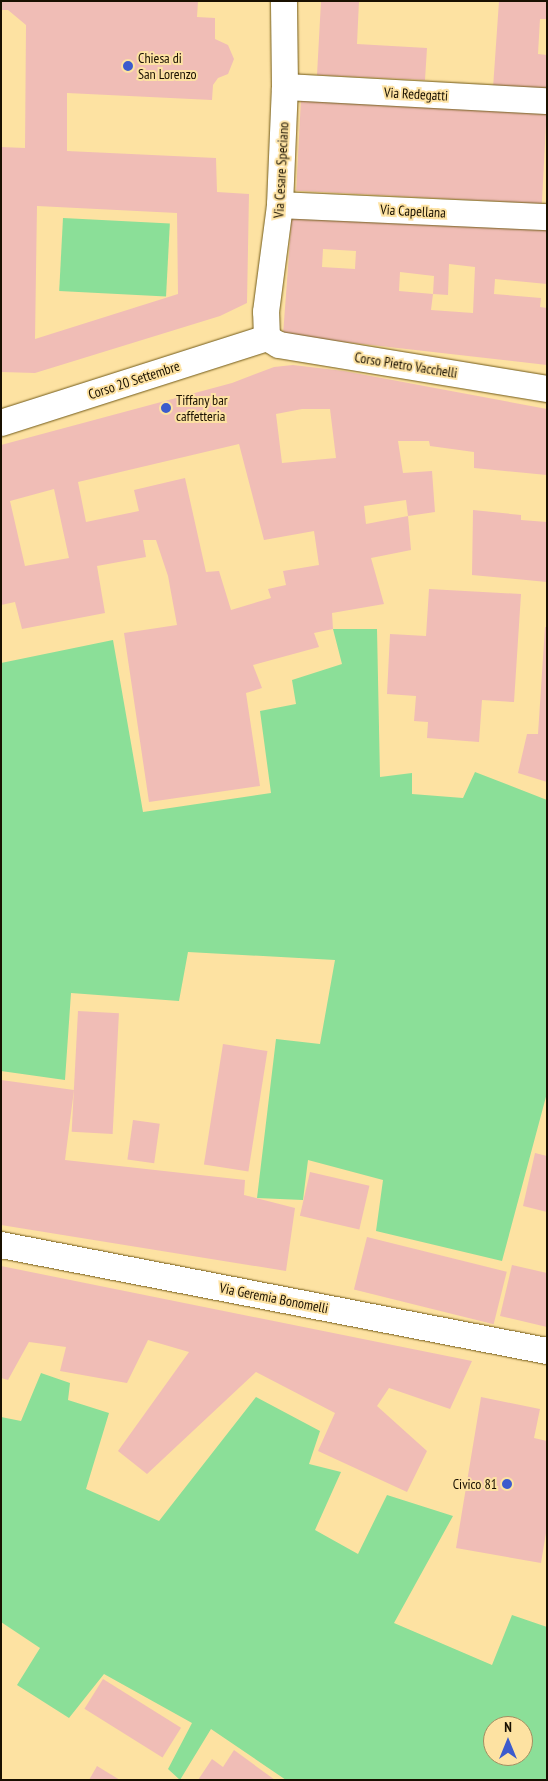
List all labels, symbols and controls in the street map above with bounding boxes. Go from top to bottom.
place label: Chiesa di San Lorenzo [138,50,197,82]
marker: Chiesa di San Lorenzo [122,60,134,72]
street label: Via Redegatti [384,84,448,104]
street label: Via Cesare Speciano [270,121,292,219]
street label: Via Capellana [380,201,446,221]
street label: Corso Pietro Vacchelli [353,349,459,381]
street label: Corso 20 Settembre [86,357,182,403]
place label: Tiffany bar caffetteria [176,392,228,424]
marker: Tiffany bar caffetteria [160,402,172,414]
street label: Via Geremia Bonomelli [218,1279,330,1317]
place label: Civico 81 [453,1476,497,1492]
marker: Civico 81 [501,1478,513,1490]
north arrow [483,1716,533,1766]
text: N [504,1718,512,1736]

